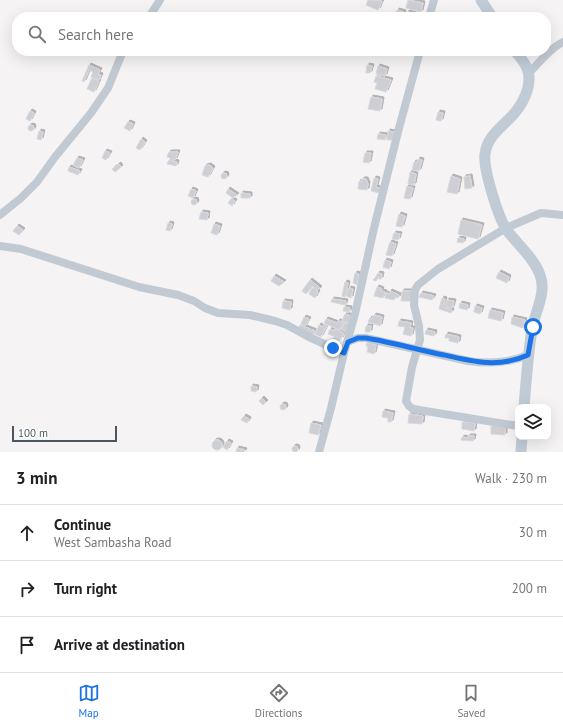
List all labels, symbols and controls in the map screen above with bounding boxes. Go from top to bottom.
search box [12,12,551,56]
icon: search [26,23,48,45]
text: Search here [58,25,134,44]
route start [524,318,542,336]
route end [324,339,342,357]
map controls [515,404,551,440]
button: layers [515,404,551,440]
scale bar [12,424,117,443]
text: 100 m [18,426,48,440]
text: 3 min [16,467,57,489]
text: Walk · 230 m [475,470,547,487]
text: Continue [54,515,111,534]
icon: ahead [16,522,38,544]
text: 30 m [519,524,547,541]
text: West Sambasha Road [54,534,172,551]
icon: right [16,578,38,600]
text: Turn right [54,579,117,598]
text: 200 m [512,580,547,597]
icon: arrive [16,634,38,656]
text: Arrive at destination [54,635,185,654]
tab: Map [78,682,100,720]
tab: Directions [255,682,302,720]
tab: Saved [457,682,485,720]

